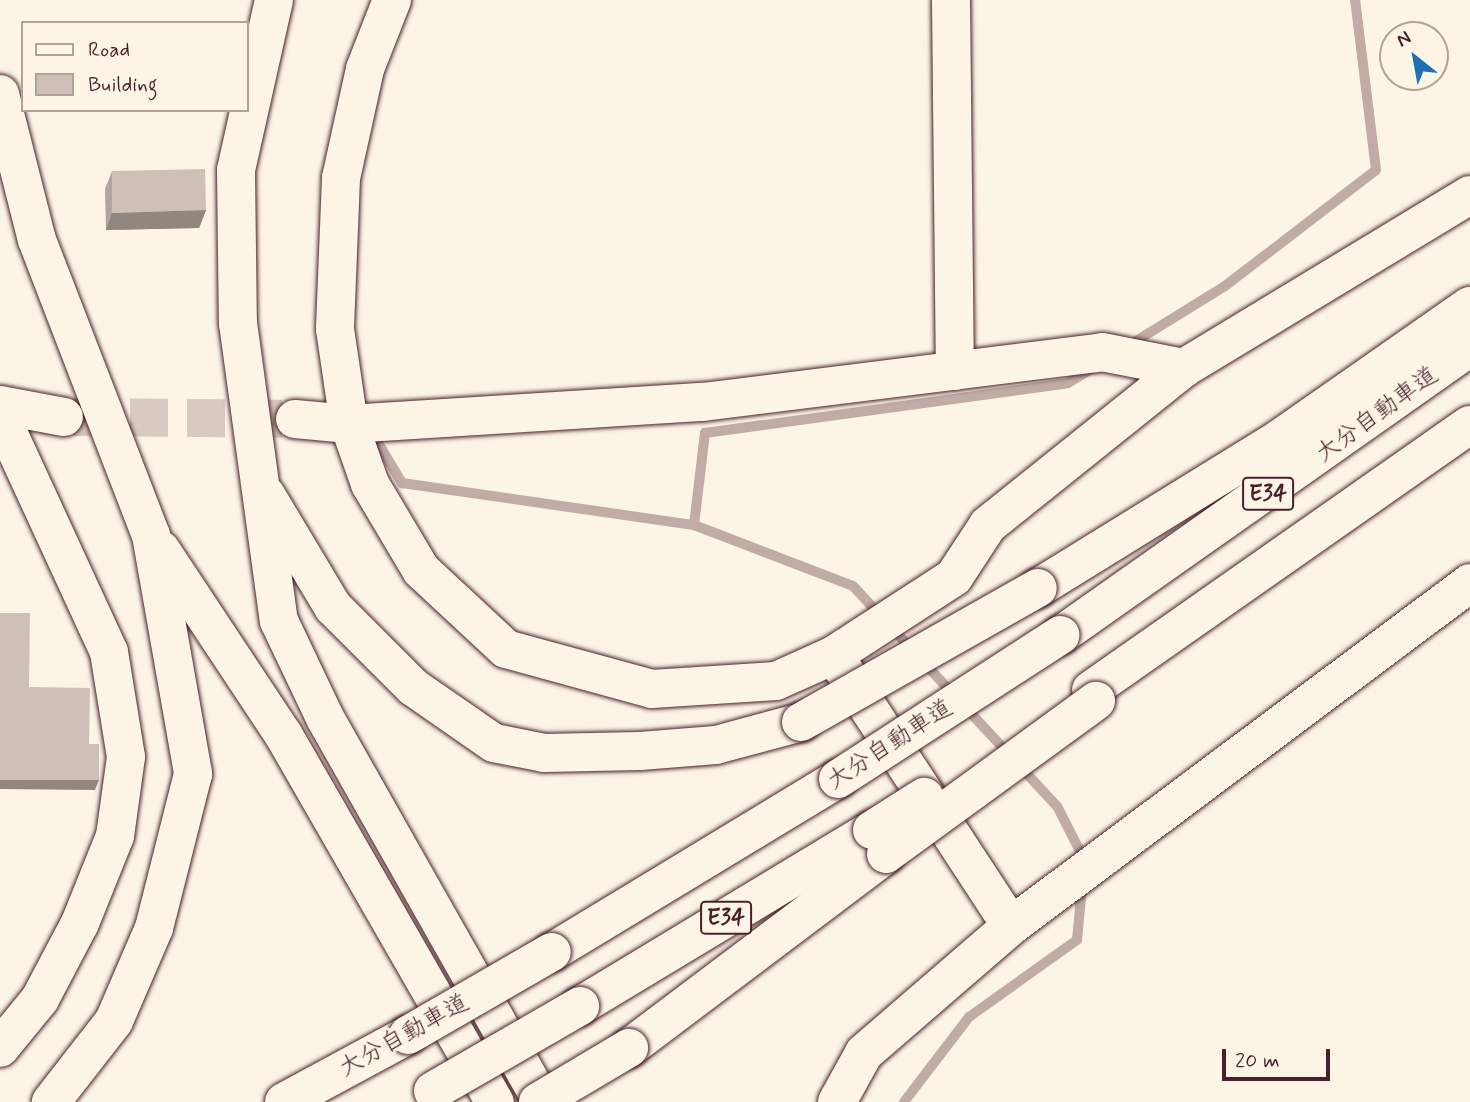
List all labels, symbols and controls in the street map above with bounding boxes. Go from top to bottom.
legend [21,21,248,112]
north arrow [1379,21,1449,91]
text: N [1392,25,1416,53]
text: Road [88,36,130,64]
text: Building [88,71,158,99]
street label: 大分自動車道 [1310,361,1444,469]
road number: E34 [1242,474,1294,514]
street label: 大分自動車道 [822,694,958,796]
road number: E34 [700,898,752,937]
street label: 大分自動車道 [334,988,474,1084]
scale bar [1225,1036,1334,1080]
text: 20 m [1235,1047,1280,1075]

